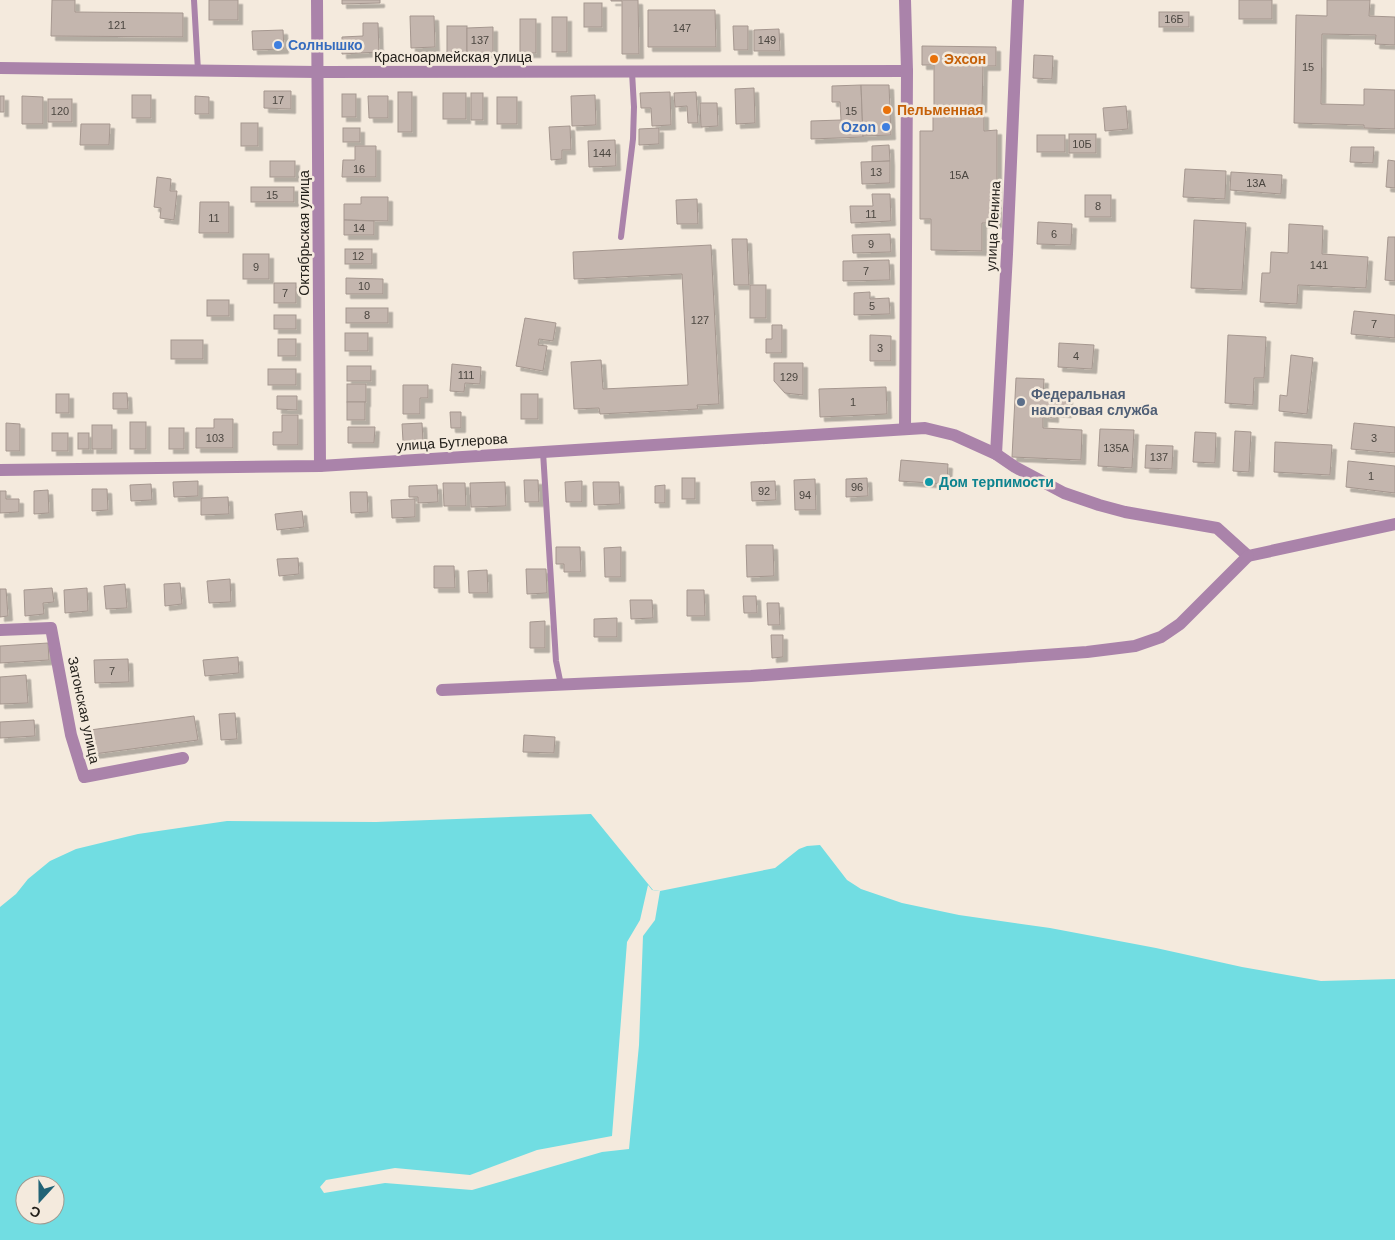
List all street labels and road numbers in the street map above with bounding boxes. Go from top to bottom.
street label: Красноармейская улица [374,49,532,65]
street label: Октябрьская улица [296,170,312,296]
street label: улица Ленина [983,180,1003,272]
street label: улица Бутлерова [396,430,508,454]
street label: Затонская улица [65,655,103,765]

